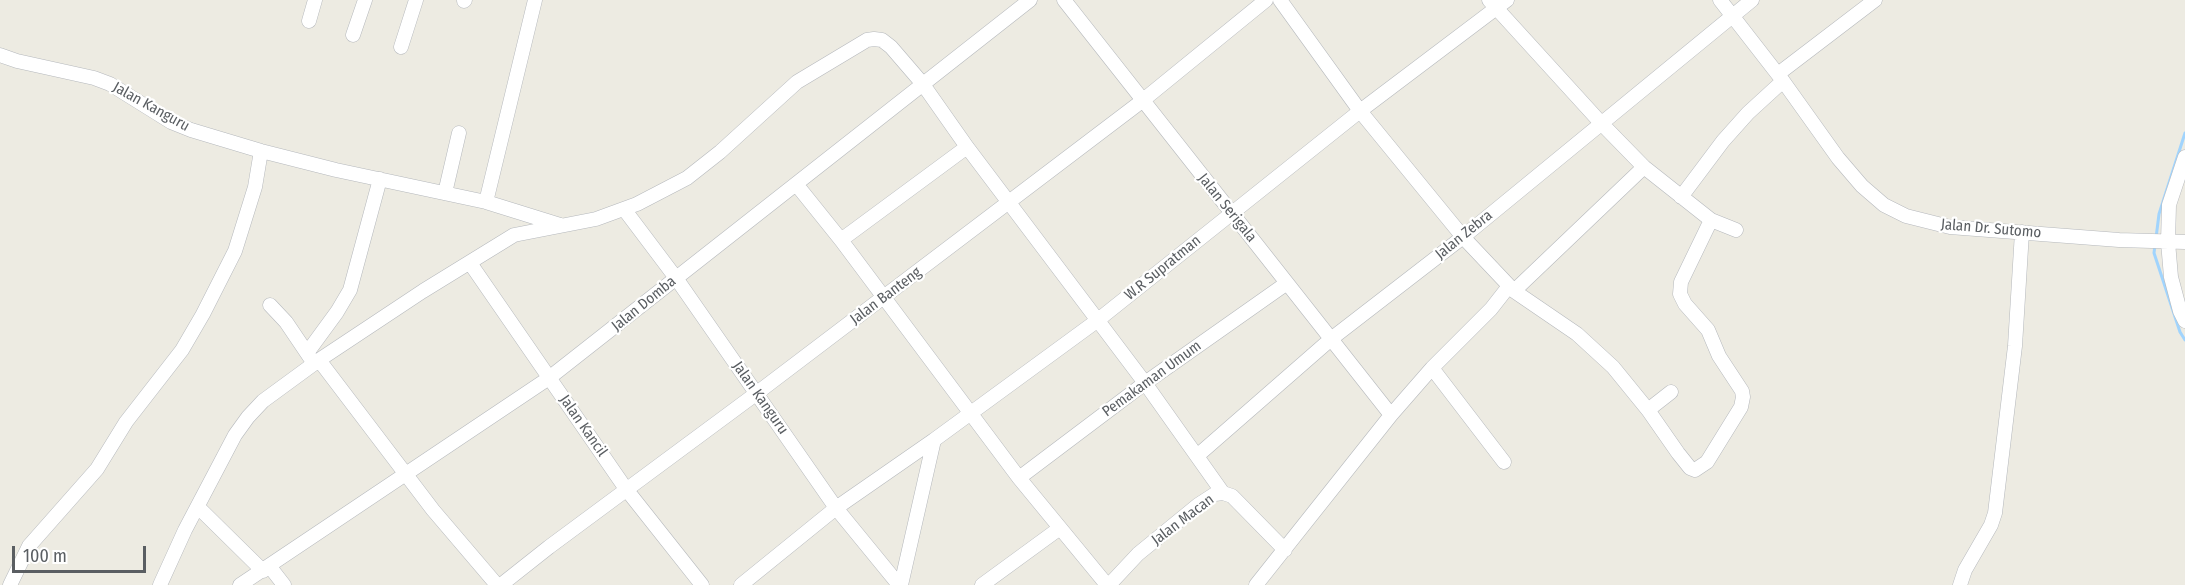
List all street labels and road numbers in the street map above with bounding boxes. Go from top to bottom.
street label: Jalan Kanguru [110,79,192,135]
street label: Jalan Serigala [1194,170,1260,246]
street label: Jalan Zebra [1432,207,1496,263]
street label: Jalan Dr. Sutomo [1940,216,2042,242]
street label: W.R Supratman [1121,232,1205,304]
street label: Jalan Banteng [847,263,925,329]
street label: Jalan Domba [608,273,680,335]
street label: Pemakaman Umum [1099,337,1205,421]
street label: Jalan Kanguru [728,358,792,438]
street label: Jalan Kancil [555,392,611,460]
street label: Jalan Macan [1148,491,1218,549]

